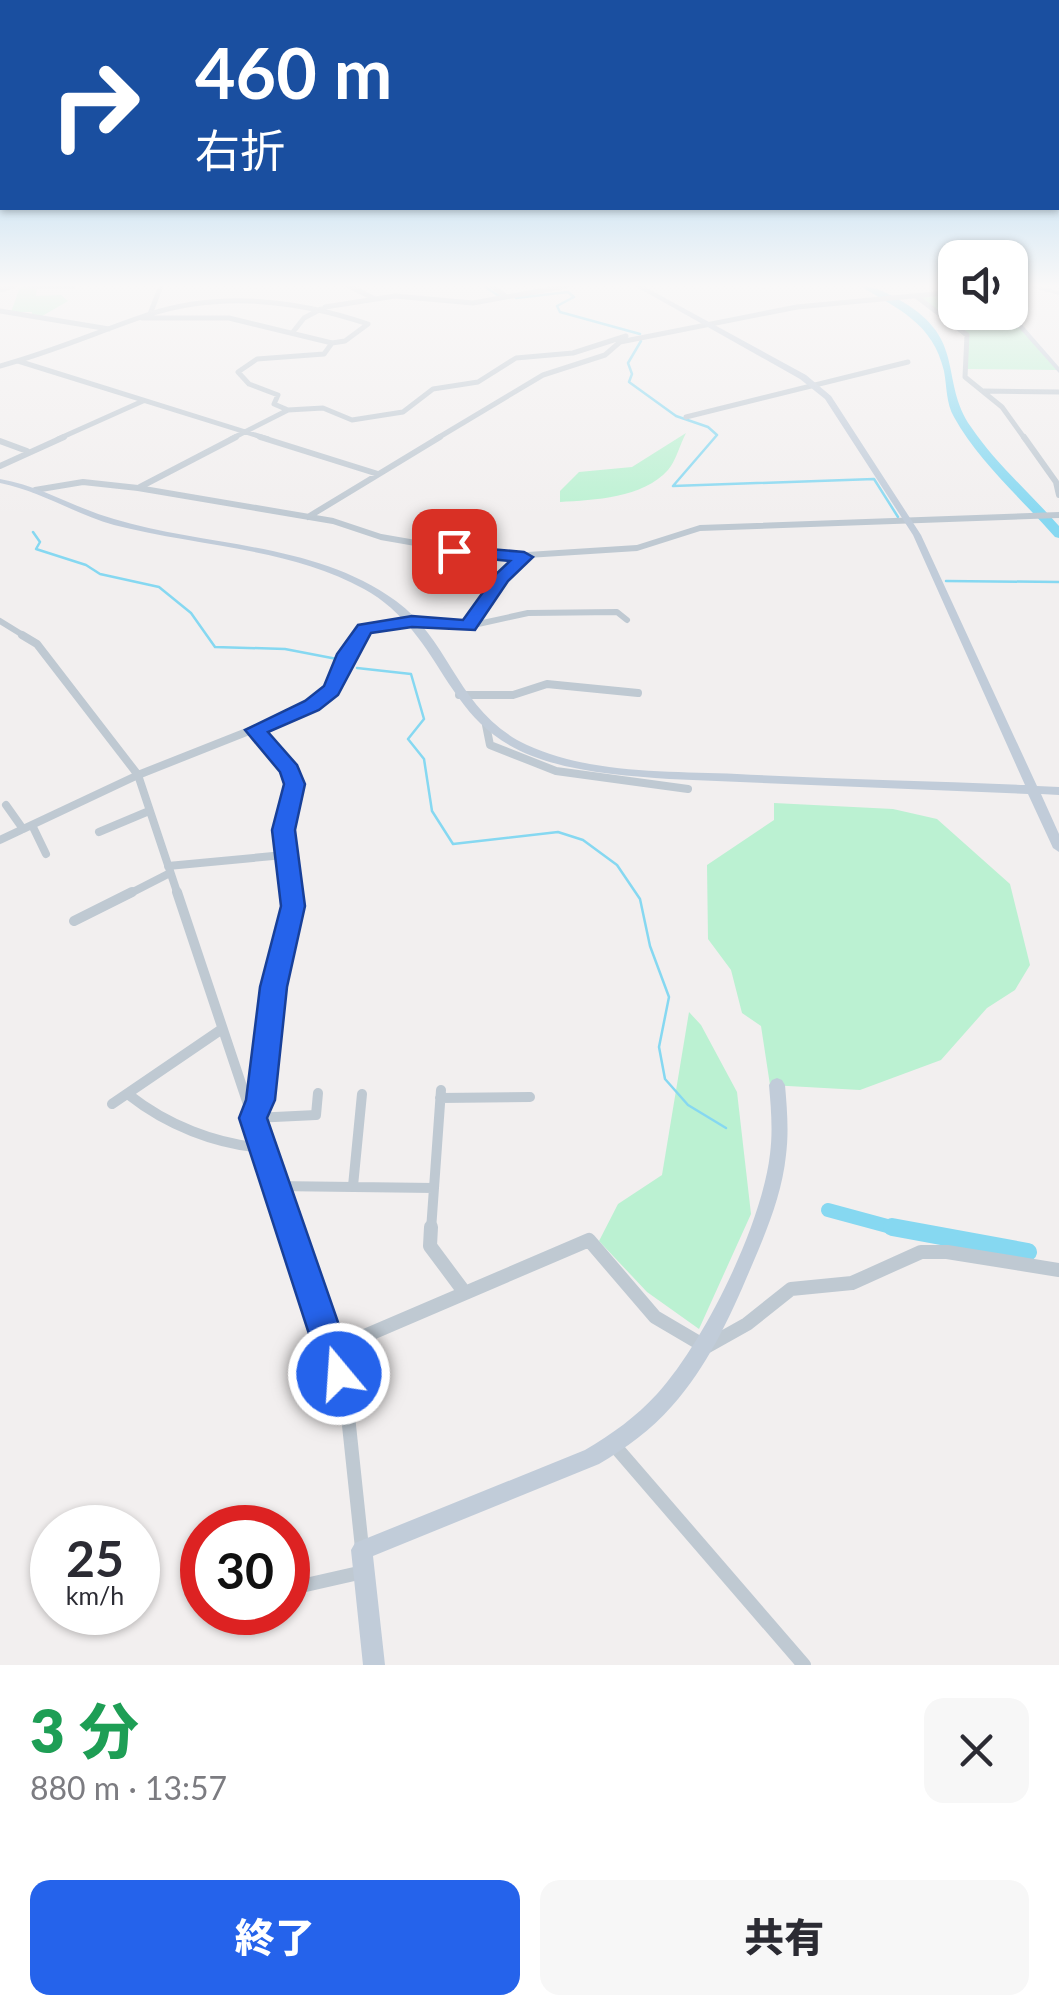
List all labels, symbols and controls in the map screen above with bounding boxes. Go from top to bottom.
text: 460 m [195,30,392,114]
icon: right [30,40,160,170]
text: 右折 [195,123,285,177]
map controls [938,240,1028,330]
button: sound [938,240,1028,330]
pin [412,509,497,594]
icon: arrive [427,524,482,579]
position arrow [287,1322,391,1426]
speed limit sign: 30 [180,1505,310,1635]
text: 25 [66,1528,124,1588]
text: km/h [66,1580,124,1610]
text: 3 分 [30,1694,139,1766]
button: close [924,1698,1029,1803]
text: 880 m · 13:57 [30,1768,227,1807]
button: 終了 [30,1880,520,1995]
button: 共有 [540,1880,1029,1995]

